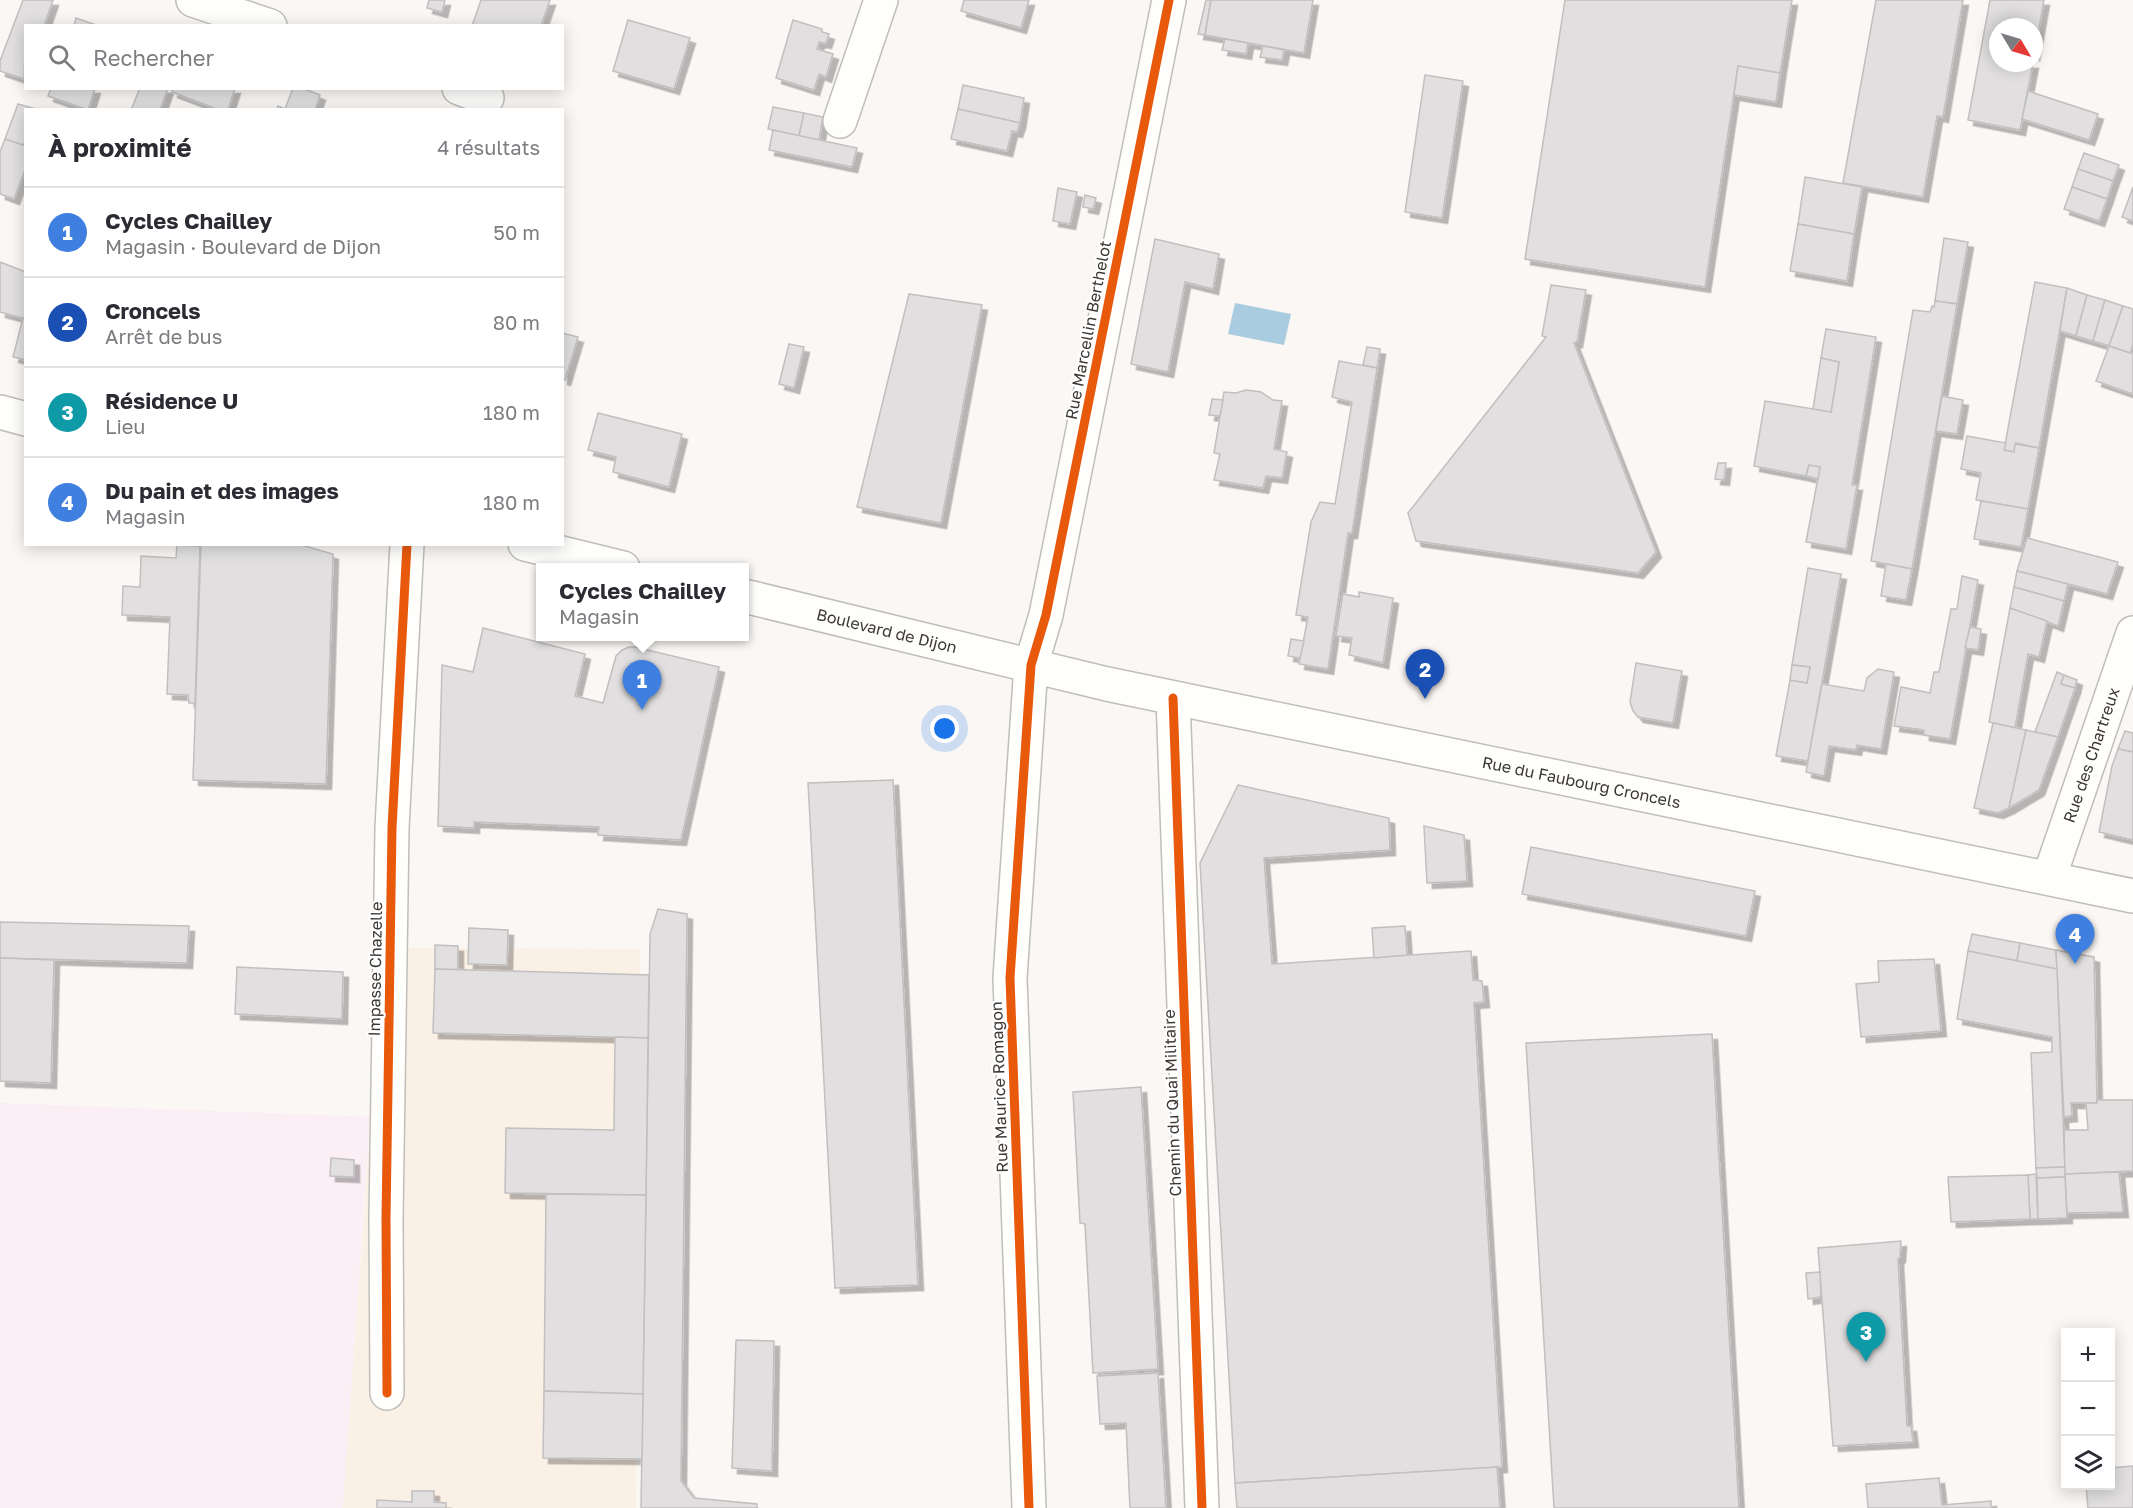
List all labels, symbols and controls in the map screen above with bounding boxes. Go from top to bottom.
north arrow [1989,18,2043,72]
search box [24,24,564,90]
icon: search [45,41,78,74]
text: Rechercher [93,44,214,71]
text: À proximité [48,132,192,163]
text: 4 résultats [437,135,540,159]
text: Cycles Chailley [105,207,272,234]
text: 1 [62,220,73,244]
text: 50 m [493,220,540,244]
text: Magasin · Boulevard de Dijon [105,234,381,258]
street label: Rue Marcellin Berthelot [1061,239,1115,421]
text: Croncels [105,297,201,324]
text: 2 [61,310,74,334]
text: 80 m [493,310,540,334]
text: Arrêt de bus [105,324,222,348]
text: Résidence U [105,387,238,414]
text: 3 [61,400,74,424]
text: 180 m [483,400,540,424]
text: Lieu [105,414,145,438]
text: Du pain et des images [105,477,339,504]
text: 4 [61,490,74,514]
text: 180 m [483,490,540,514]
text: Magasin [105,504,185,528]
popup [536,563,749,641]
text: Cycles Chailley [559,577,726,604]
text: Magasin [559,604,639,628]
street label: Boulevard de Dijon [815,604,959,657]
pin: 2 [1406,650,1444,699]
pin: 1 [622,660,662,710]
street label: Rue des Chartreux [2059,685,2124,825]
your location [930,714,959,743]
street label: Rue du Faubourg Croncels [1480,752,1682,812]
street label: Impasse Chazelle [364,901,386,1037]
pin: 4 [2056,914,2094,964]
street label: Rue Maurice Romagon [986,1001,1012,1173]
street label: Chemin du Quai Militaire [1159,1009,1185,1197]
pin: 3 [1846,1312,1886,1362]
map controls [2061,1328,2115,1490]
button: + [2061,1328,2115,1382]
button: − [2061,1382,2115,1436]
button: layers [2061,1436,2115,1490]

